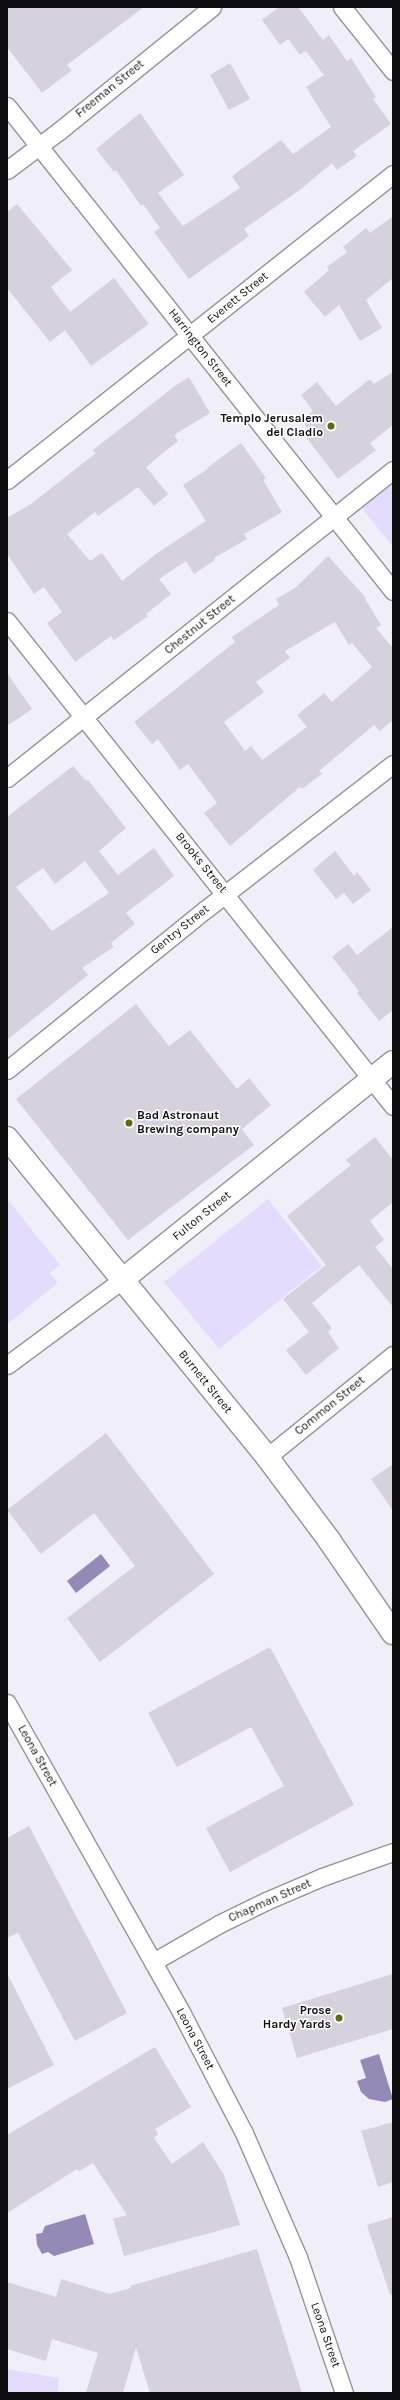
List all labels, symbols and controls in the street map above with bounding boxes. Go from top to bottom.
street label: Freeman Street [73,57,147,121]
street label: Everett Street [205,269,271,327]
street label: Harrington Street [165,306,235,390]
place label: Templo Jerusalem del Cladio [220,412,323,440]
marker: Templo Jerusalem del Cladio [326,421,336,431]
street label: Chestnut Street [162,592,238,658]
street label: Brooks Street [172,830,230,896]
street label: Gentry Street [148,902,212,958]
place label: Bad Astronaut Brewing company [137,1109,239,1137]
marker: Bad Astronaut Brewing company [124,1118,134,1128]
street label: Fulton Street [170,1188,234,1244]
street label: Burnett Street [175,1347,235,1417]
street label: Common Street [292,1373,368,1439]
street label: Leona Street [14,1723,60,1789]
street label: Chapman Street [226,1876,314,1926]
place label: Prose Hardy Yards [263,2004,331,2032]
street label: Leona Street [173,2006,217,2072]
marker: Prose Hardy Yards [334,2013,344,2023]
street label: Leona Street [307,2301,343,2369]

